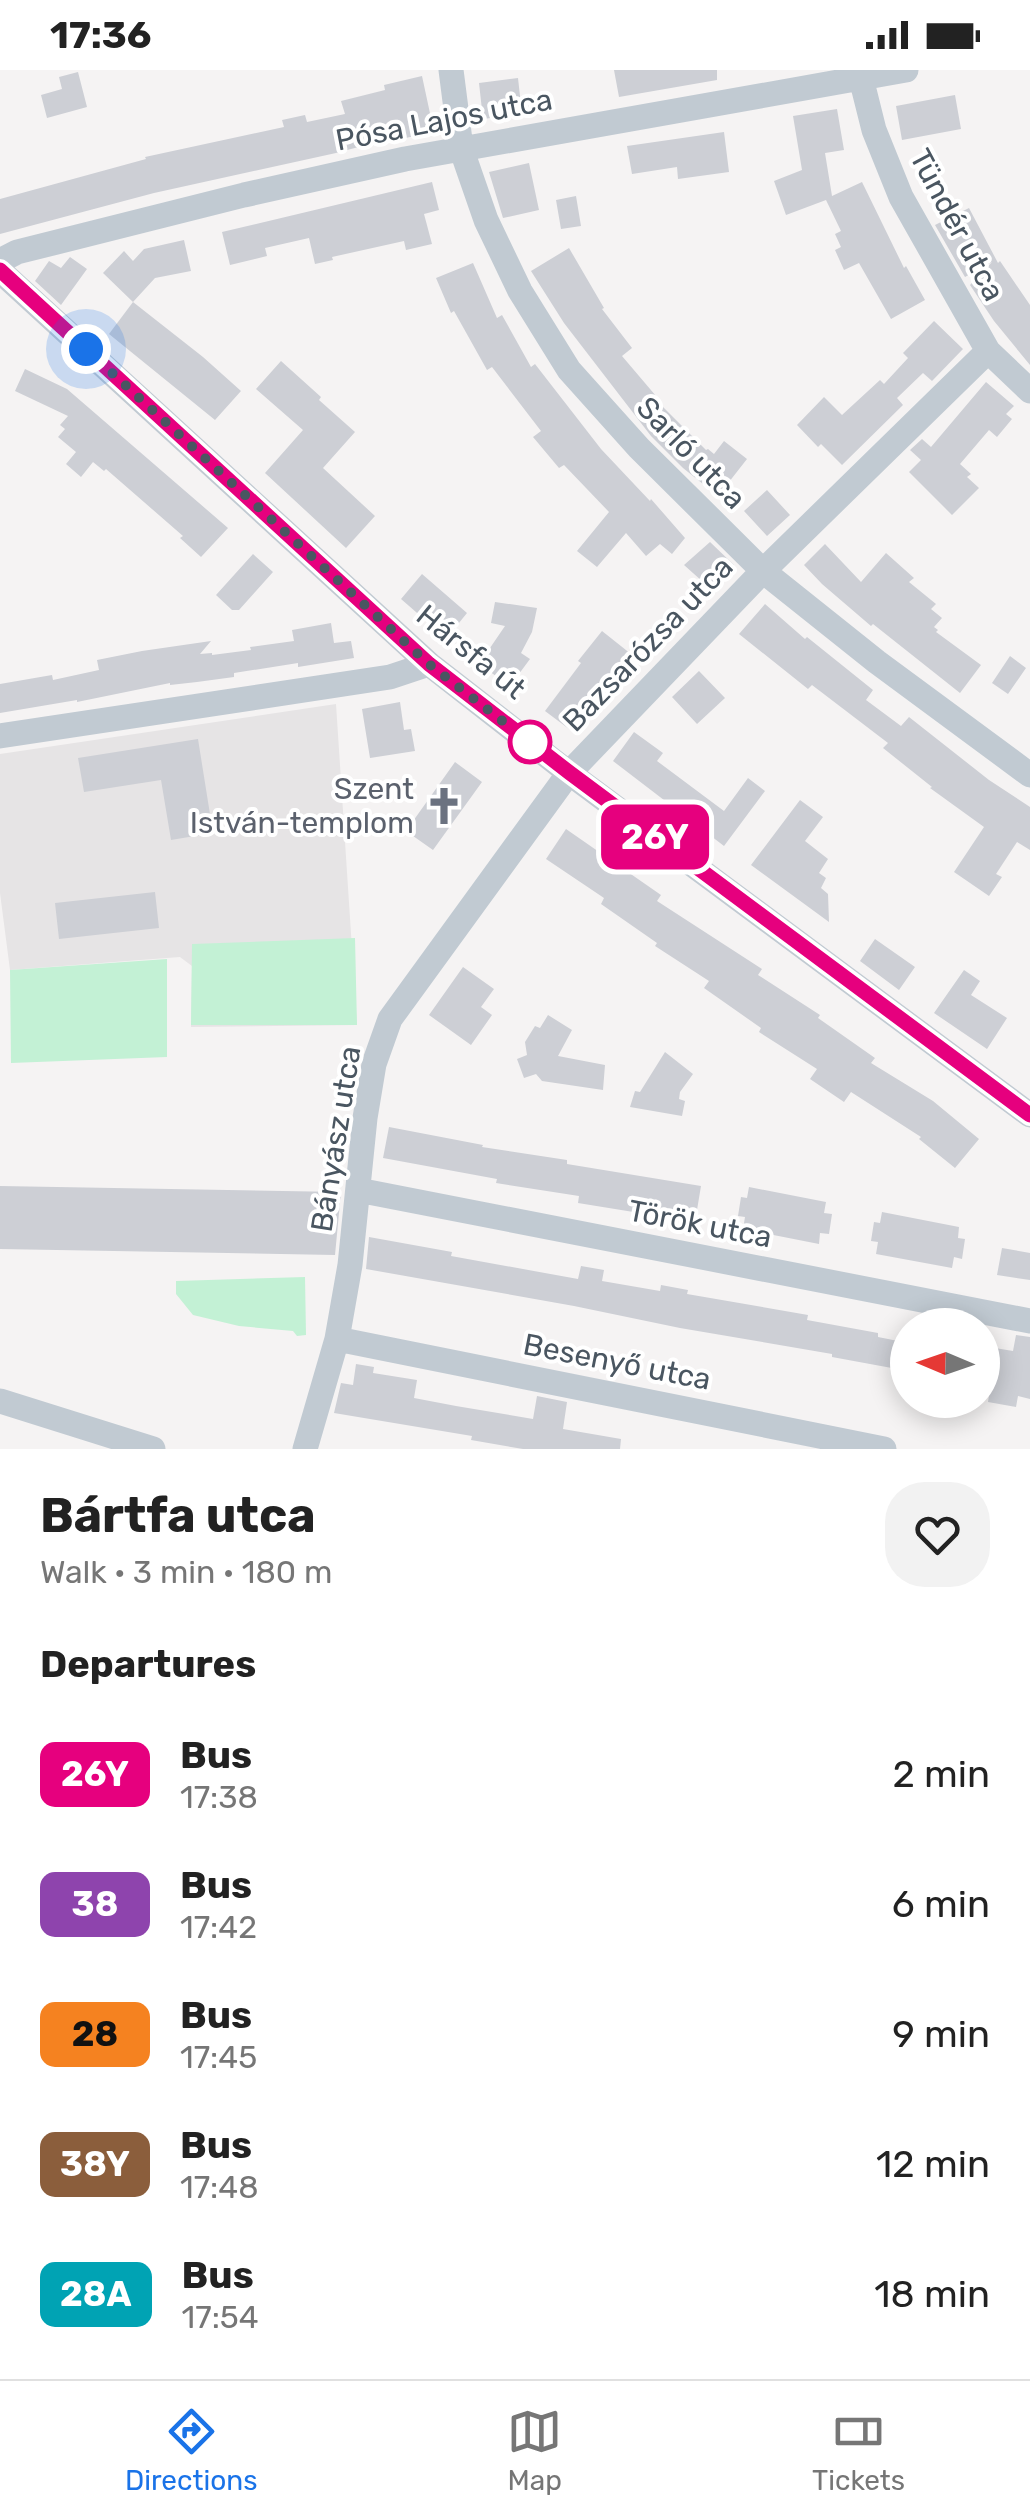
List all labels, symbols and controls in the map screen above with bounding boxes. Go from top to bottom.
text: 17:36 [50,12,152,58]
street label: Pósa Lajos utca [333,81,555,159]
street label: Tündér utca [902,143,1012,307]
your location [61,324,111,374]
street label: Sarló utca [629,390,753,516]
street label: Bazsarózsa utca [555,549,741,739]
street label: Hársfa út [409,597,533,707]
unlabelled marker [509,721,551,763]
place label: Szent István-templom [190,771,414,841]
church icon: Szent István-templom [423,785,465,827]
line badge: 26Y [598,804,712,870]
text: 26Y [621,816,689,858]
street label: Bányász utca [304,1044,368,1234]
street label: Török utca [625,1192,775,1256]
north arrow [890,1308,1000,1418]
map controls [890,1308,1000,1418]
street label: Besenyő utca [520,1326,714,1398]
button: heart [885,1482,990,1587]
text: Bártfa utca [40,1487,316,1544]
text: Walk · 3 min · 180 m [40,1553,332,1591]
text: Departures [40,1641,256,1687]
text: Bus [180,1732,252,1778]
text: 2 min [892,1751,990,1797]
text: 26Y [61,1753,129,1795]
text: 17:38 [180,1778,258,1816]
text: Bus [180,1862,252,1908]
text: 6 min [892,1881,990,1927]
text: 38 [72,1883,118,1925]
text: 17:42 [180,1908,257,1946]
text: Bus [180,1992,252,2038]
text: 9 min [892,2011,990,2057]
text: 28 [72,2013,118,2055]
text: 17:45 [180,2038,257,2076]
text: Bus [180,2122,252,2168]
text: 12 min [876,2141,990,2187]
text: 38Y [60,2143,130,2185]
text: 17:48 [180,2168,259,2206]
text: Bus [182,2252,254,2298]
text: 18 min [874,2271,990,2317]
text: 28A [60,2273,132,2315]
text: 17:54 [182,2298,259,2336]
tab: Directions [125,2404,258,2497]
tab: Map [507,2404,562,2497]
tab: Tickets [812,2404,905,2497]

